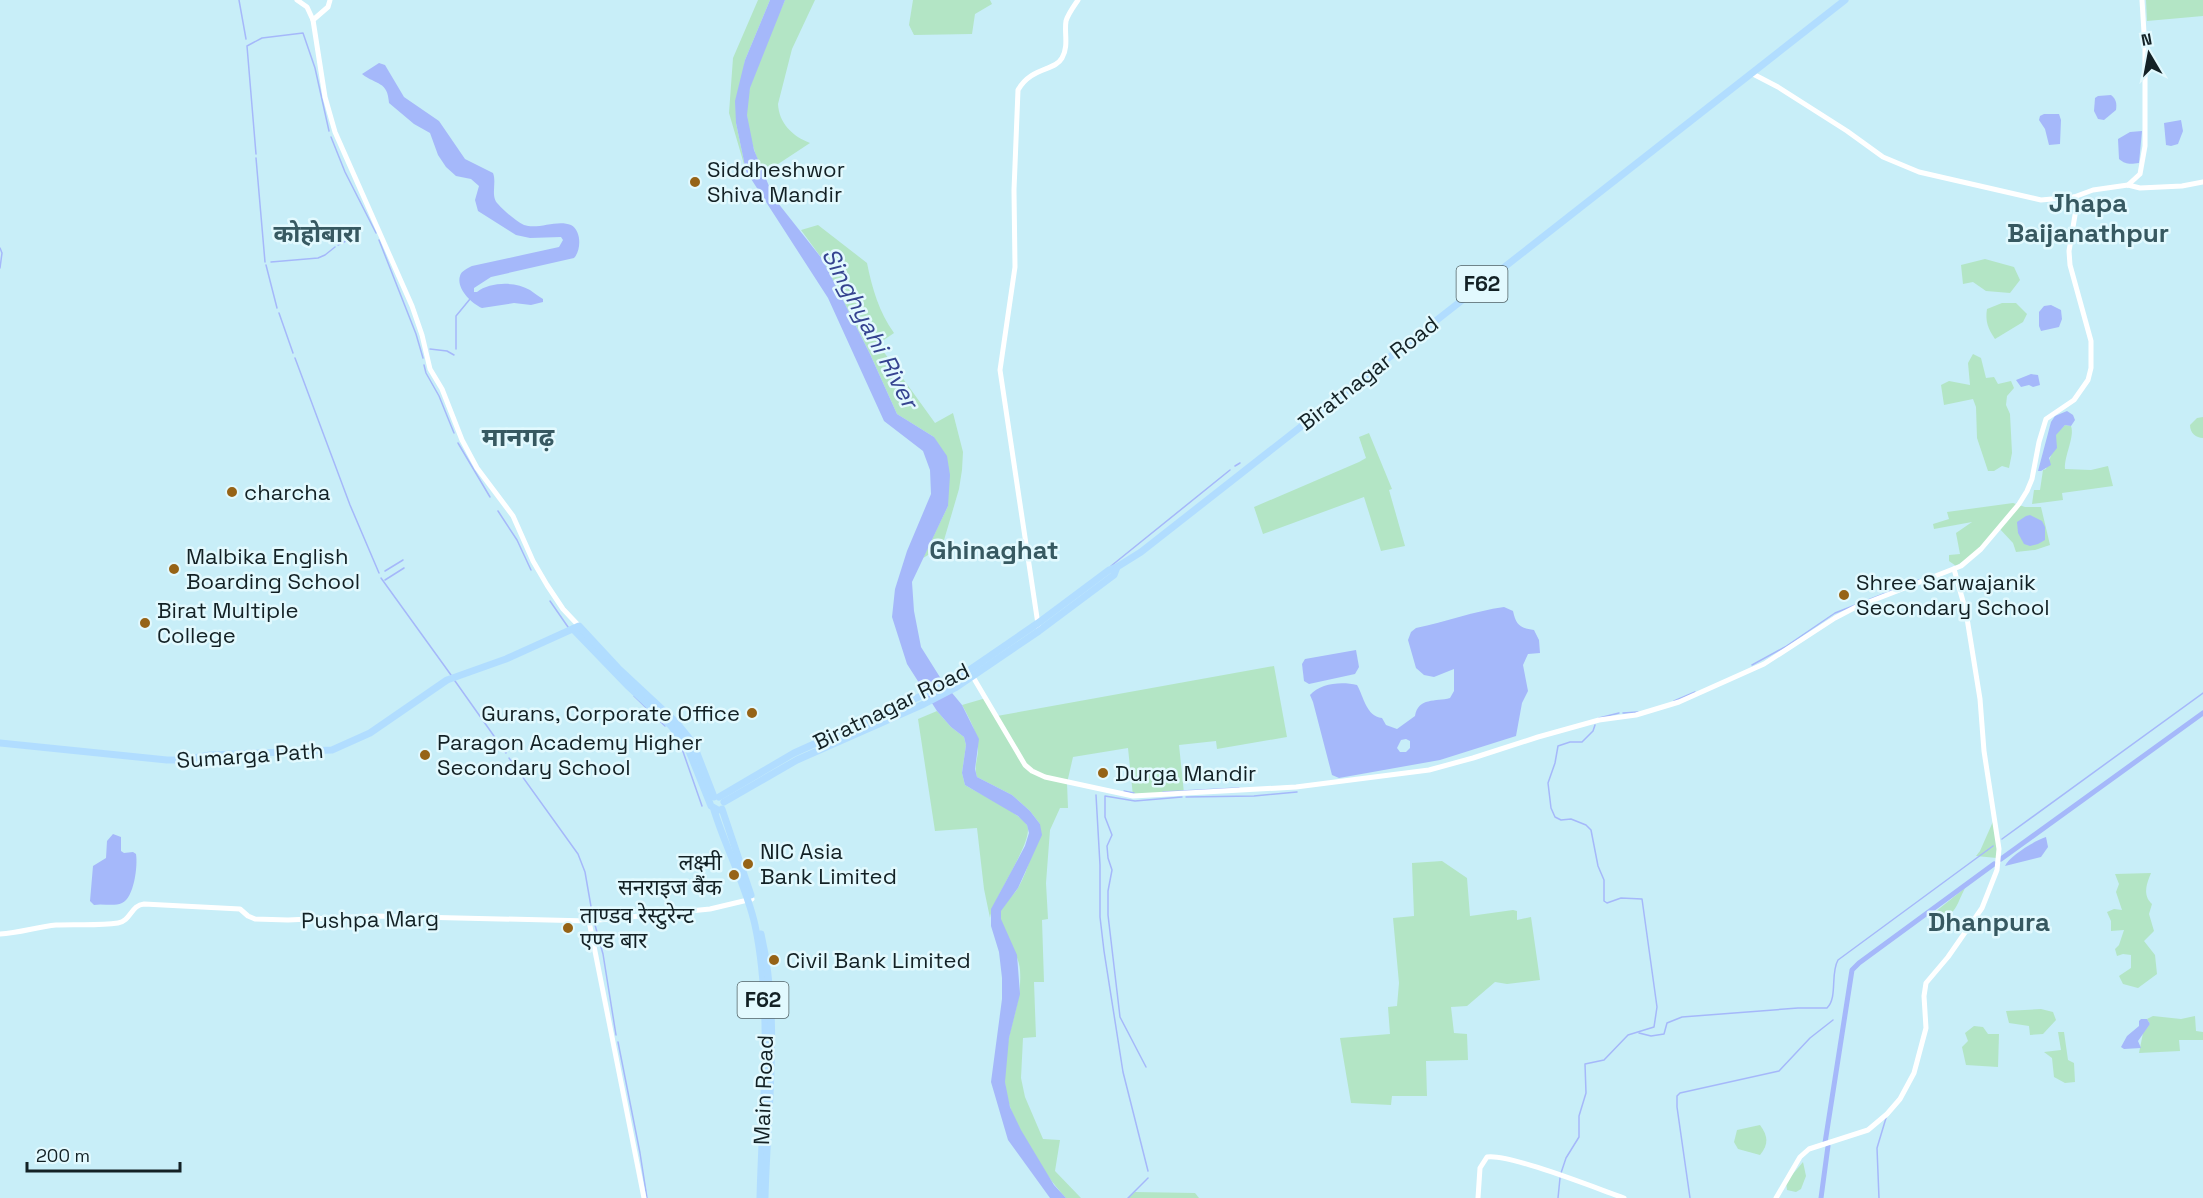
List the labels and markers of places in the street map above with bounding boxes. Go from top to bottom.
place label: Siddheshwor Shiva Mandir [707,155,845,208]
marker: Siddheshwor Shiva Mandir [688,175,702,189]
place label: charcha [244,478,331,506]
marker: charcha [225,485,239,499]
place label: Malbika English Boarding School [186,542,360,595]
marker: Malbika English Boarding School [167,562,181,576]
place label: Shree Sarwajanik Secondary School [1856,568,2050,621]
marker: Shree Sarwajanik Secondary School [1837,588,1851,602]
place label: Birat Multiple College [157,596,299,649]
marker: Birat Multiple College [138,616,152,630]
place label: Gurans, Corporate Office [481,699,740,727]
marker: Gurans, Corporate Office [745,706,759,720]
place label: Paragon Academy Higher Secondary School [437,728,703,781]
marker: Paragon Academy Higher Secondary School [418,748,432,762]
place label: Durga Mandir [1115,759,1256,787]
marker: Durga Mandir [1096,766,1110,780]
place label: NIC Asia Bank Limited [760,837,897,890]
place label: लक्ष्मी सनराइज बैंक [618,848,723,901]
marker: NIC Asia Bank Limited [741,857,755,871]
marker: लक्ष्मी सनराइज बैंक [727,868,741,882]
place label: ताण्डव रेस्टुरेन्ट एण्ड बार [580,901,695,954]
marker: ताण्डव रेस्टुरेन्ट एण्ड बार [561,921,575,935]
place label: Civil Bank Limited [786,946,971,974]
marker: Civil Bank Limited [767,953,781,967]

